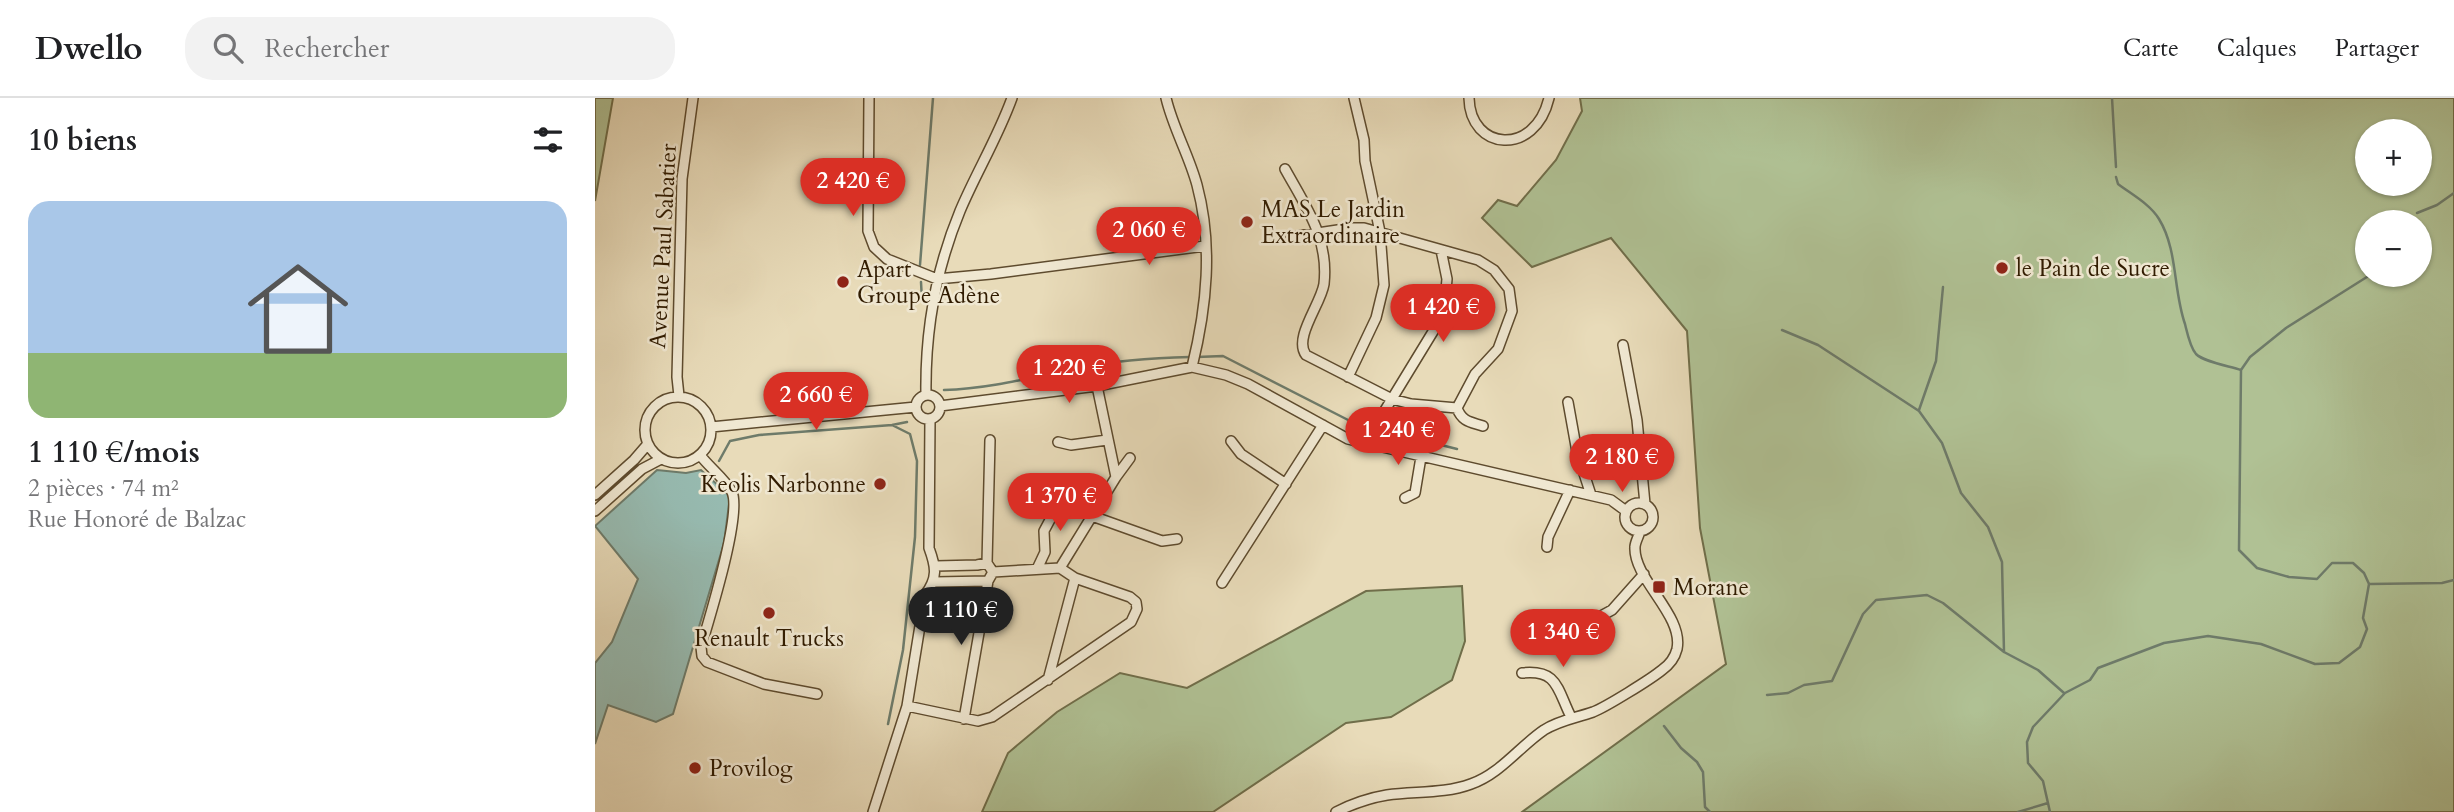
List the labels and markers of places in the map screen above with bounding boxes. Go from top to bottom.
pin: 2 420 € [788,158,918,218]
place label: MAS Le Jardin Extraordinaire [1261,194,1405,251]
pin: 2 060 € [1084,208,1214,267]
marker: MAS Le Jardin Extraordinaire [1239,214,1255,230]
place label: le Pain de Sucre [2016,253,2170,284]
place label: Apart Groupe Adène [857,254,1000,311]
marker: le Pain de Sucre [1994,260,2010,276]
marker: Apart Groupe Adène [835,274,851,290]
pin: 1 420 € [1378,285,1508,344]
pin: 1 220 € [1004,345,1134,405]
pin: 2 660 € [751,372,881,432]
pin: 1 240 € [1333,408,1463,467]
pin: 2 180 € [1557,434,1687,494]
place label: Keolis Narbonne [701,469,866,500]
pin: 1 370 € [995,474,1125,533]
marker: Keolis Narbonne [872,476,888,492]
place label: Morane [1673,572,1749,603]
marker: Morane [1651,579,1667,595]
pin: 1 110 € [896,588,1026,647]
marker: Renault Trucks [761,605,777,621]
pin: 1 340 € [1498,610,1628,669]
place label: Renault Trucks [694,623,844,654]
place label: Provilog [709,753,793,784]
marker: Provilog [687,760,703,776]

